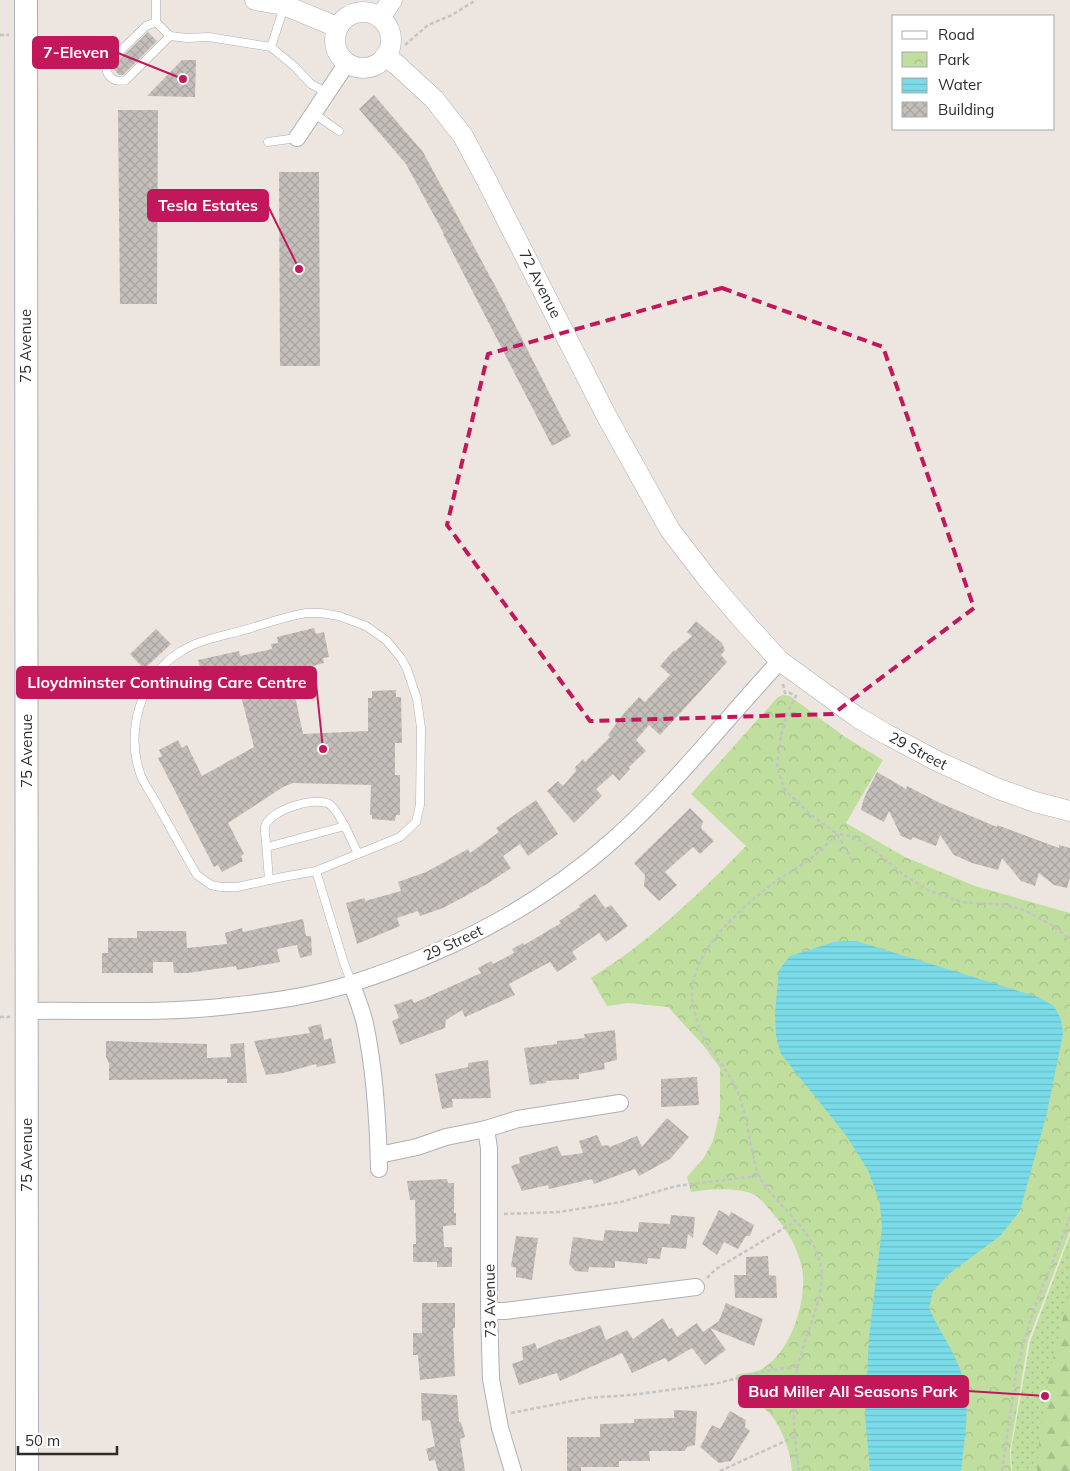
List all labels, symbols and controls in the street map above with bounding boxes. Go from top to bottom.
legend [892,15,1055,130]
text: Road [938,25,975,44]
callout: 7-Eleven [33,37,118,68]
text: 7-Eleven [43,42,109,62]
text: Park [938,50,970,69]
text: Water [938,75,982,94]
text: Building [938,100,994,119]
callout: Tesla Estates [148,190,268,221]
text: Tesla Estates [158,195,258,215]
street label: 72 Avenue [515,246,566,321]
street label: 75 Avenue [16,309,35,383]
callout: Lloydminster Continuing Care Centre [17,667,316,698]
text: Lloydminster Continuing Care Centre [27,672,307,692]
street label: 75 Avenue [17,714,36,788]
street label: 29 Street [886,727,951,774]
street label: 29 Street [420,921,486,965]
street label: 75 Avenue [17,1118,36,1192]
street label: 73 Avenue [479,1264,500,1338]
callout: Bud Miller All Seasons Park [739,1376,968,1407]
text: Bud Miller All Seasons Park [748,1381,959,1401]
scale bar [18,1424,116,1456]
text: 50 m [25,1431,60,1450]

